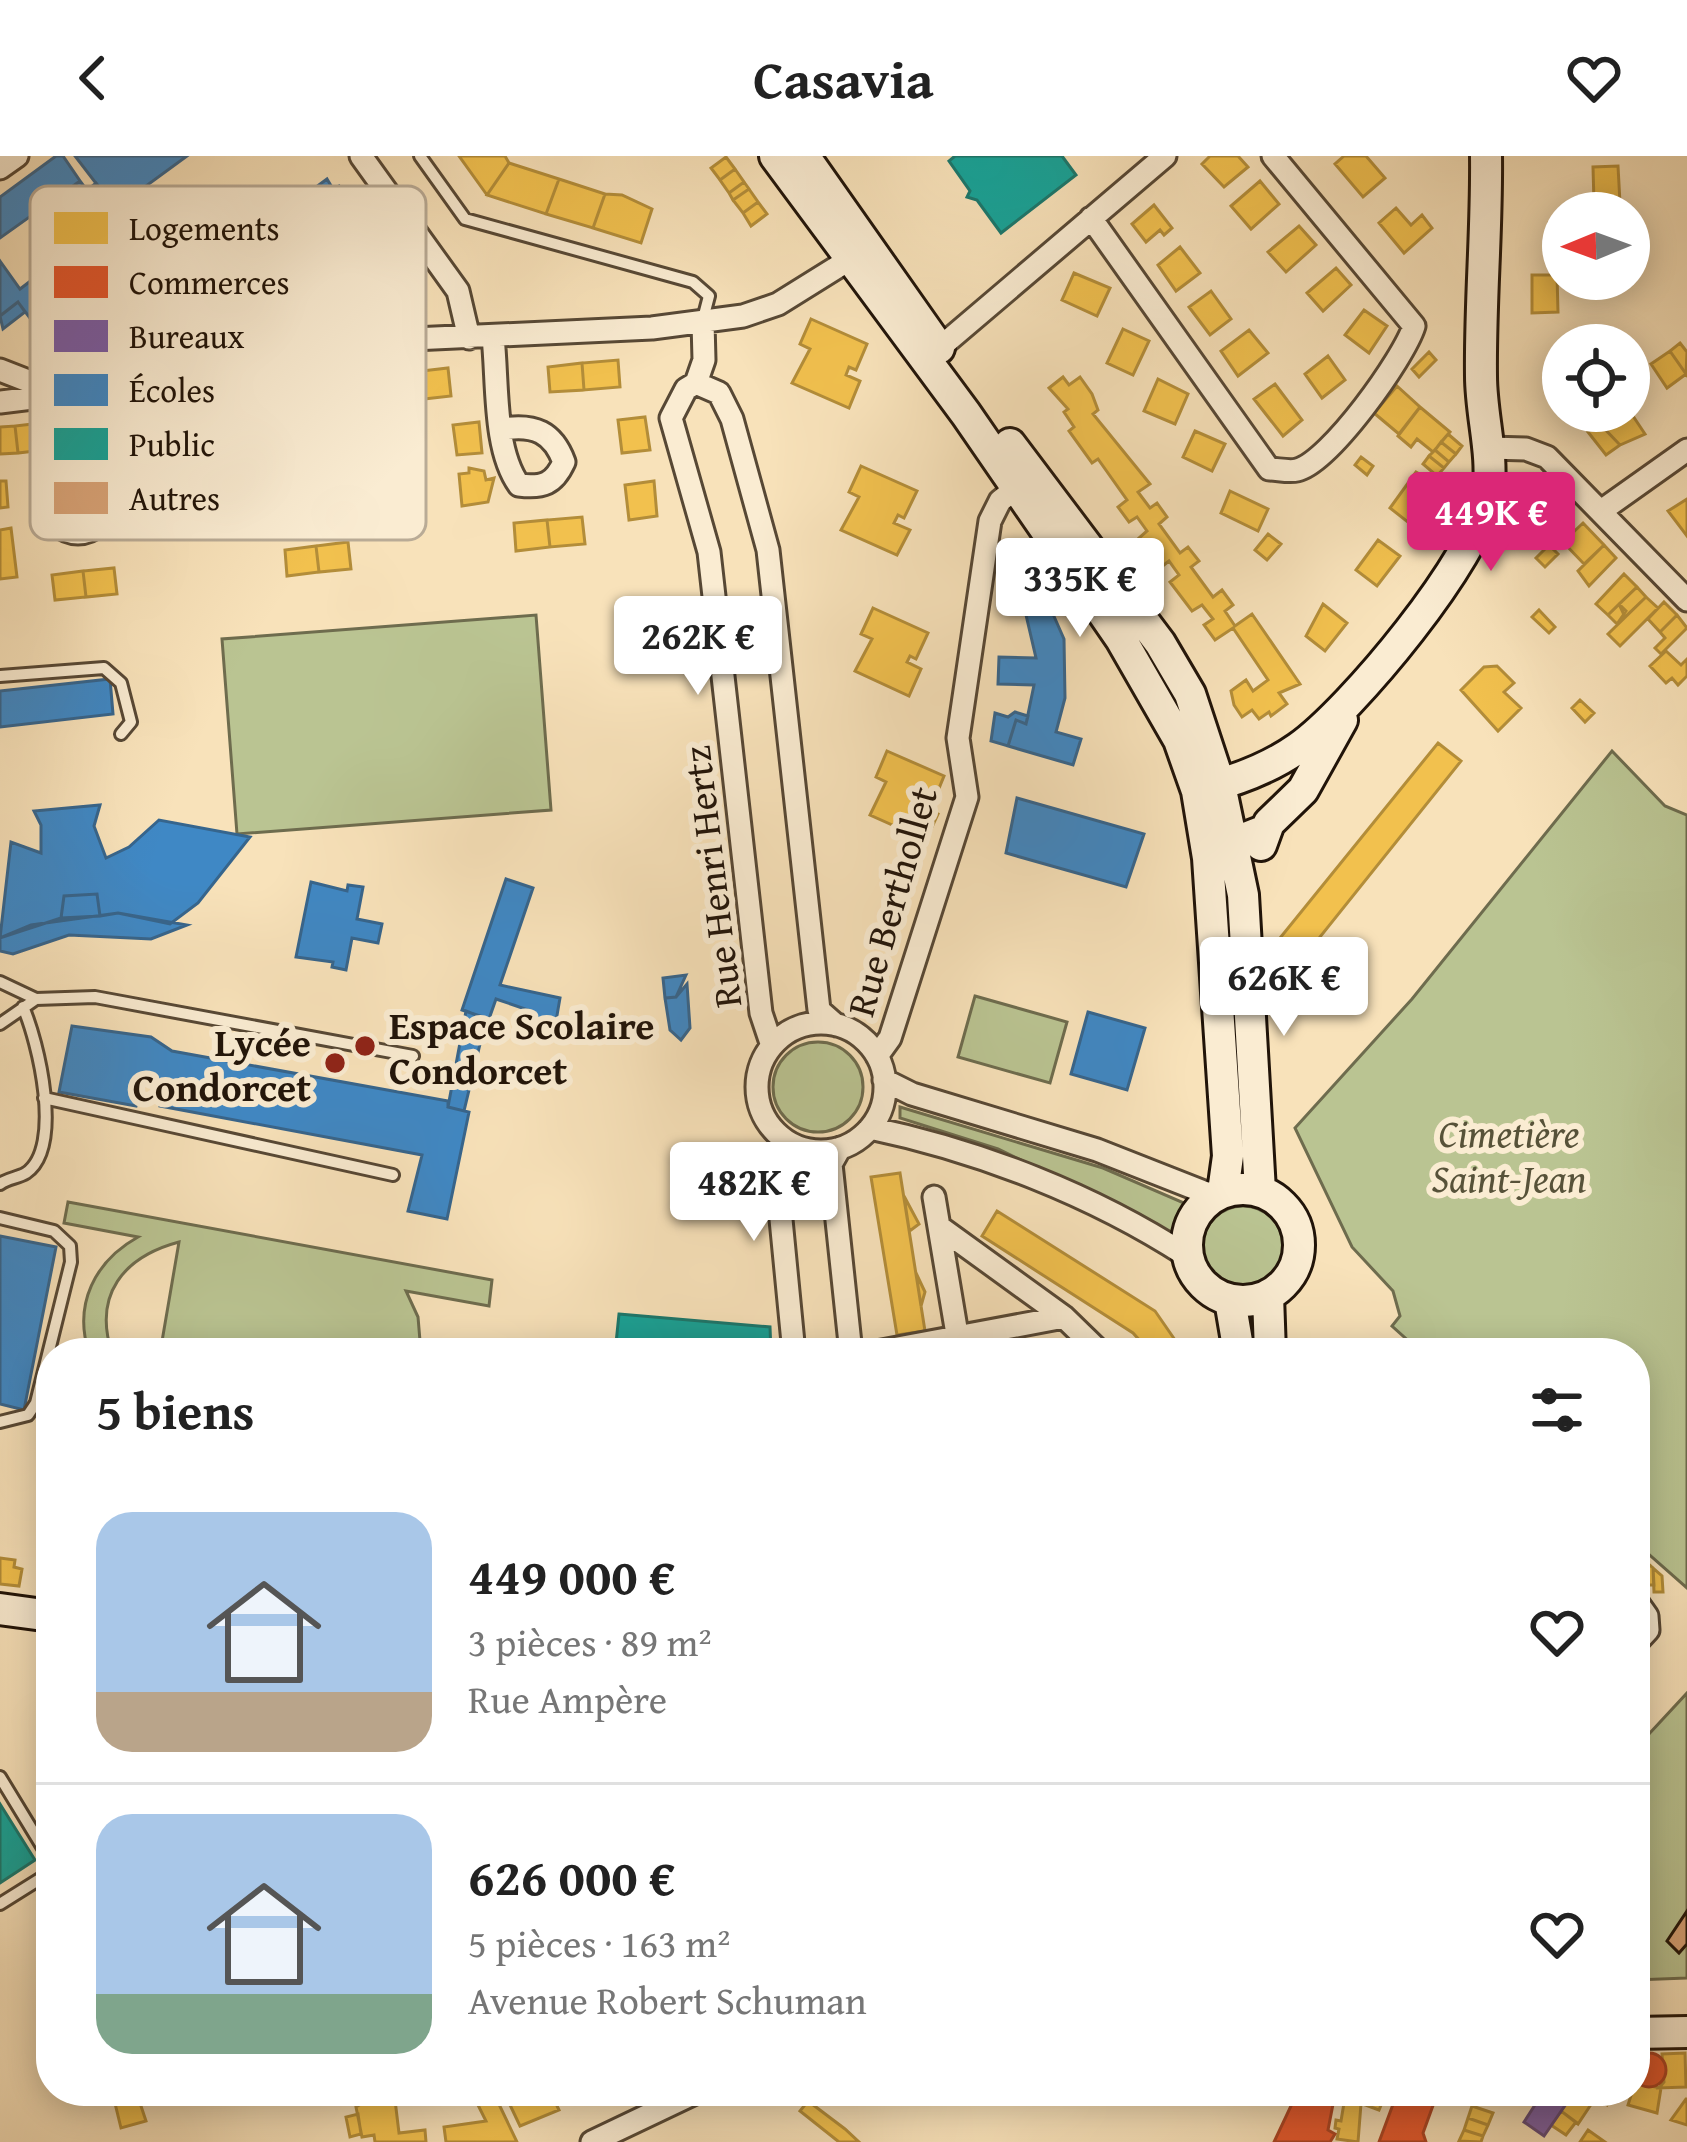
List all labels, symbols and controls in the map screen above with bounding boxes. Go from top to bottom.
text: Casavia [753,39,934,118]
icon: back [60,45,126,111]
icon: heart [1561,45,1627,111]
legend [30,186,426,540]
north arrow [1542,192,1650,300]
map controls [1542,192,1650,432]
text: Logements [129,204,280,252]
text: Commerces [129,258,290,306]
text: Bureaux [129,312,245,360]
button: locate [1542,324,1650,432]
text: Écoles [129,366,215,414]
text: Public [129,420,215,468]
pin: 449K € [1393,472,1589,574]
text: Autres [129,474,220,522]
text: 449K € [1434,482,1548,539]
pin: 335K € [982,538,1178,640]
text: 335K € [1023,548,1137,605]
pin: 262K € [600,596,796,698]
text: 262K € [641,606,755,663]
street label: Rue Henri Hertz [667,743,755,1011]
street label: Rue Berthollet [831,779,951,1023]
pin: 626K € [1186,937,1382,1039]
text: 626K € [1227,947,1341,1004]
place label: Espace Scolaire Condorcet [389,996,654,1098]
place label: Lycée Condorcet [133,1013,311,1115]
marker: Espace Scolaire Condorcet [352,1033,378,1059]
marker: Lycée Condorcet [322,1050,348,1076]
park label: Cimetière Saint-Jean [1432,1104,1587,1206]
pin: 482K € [656,1142,852,1244]
text: 482K € [697,1152,811,1209]
text: 5 biens [96,1373,254,1448]
icon: filters [1524,1377,1590,1443]
text: 449 000 € [468,1538,675,1613]
icon: home [192,1560,336,1704]
icon: heart [1524,1599,1590,1665]
text: 3 pièces · 89 m² [468,1613,712,1670]
text: Rue Ampère [468,1670,667,1727]
text: 626 000 € [468,1839,675,1914]
icon: home [192,1862,336,2006]
icon: heart [1524,1901,1590,1967]
text: 5 pièces · 163 m² [468,1914,730,1971]
text: Avenue Robert Schuman [468,1971,867,2028]

